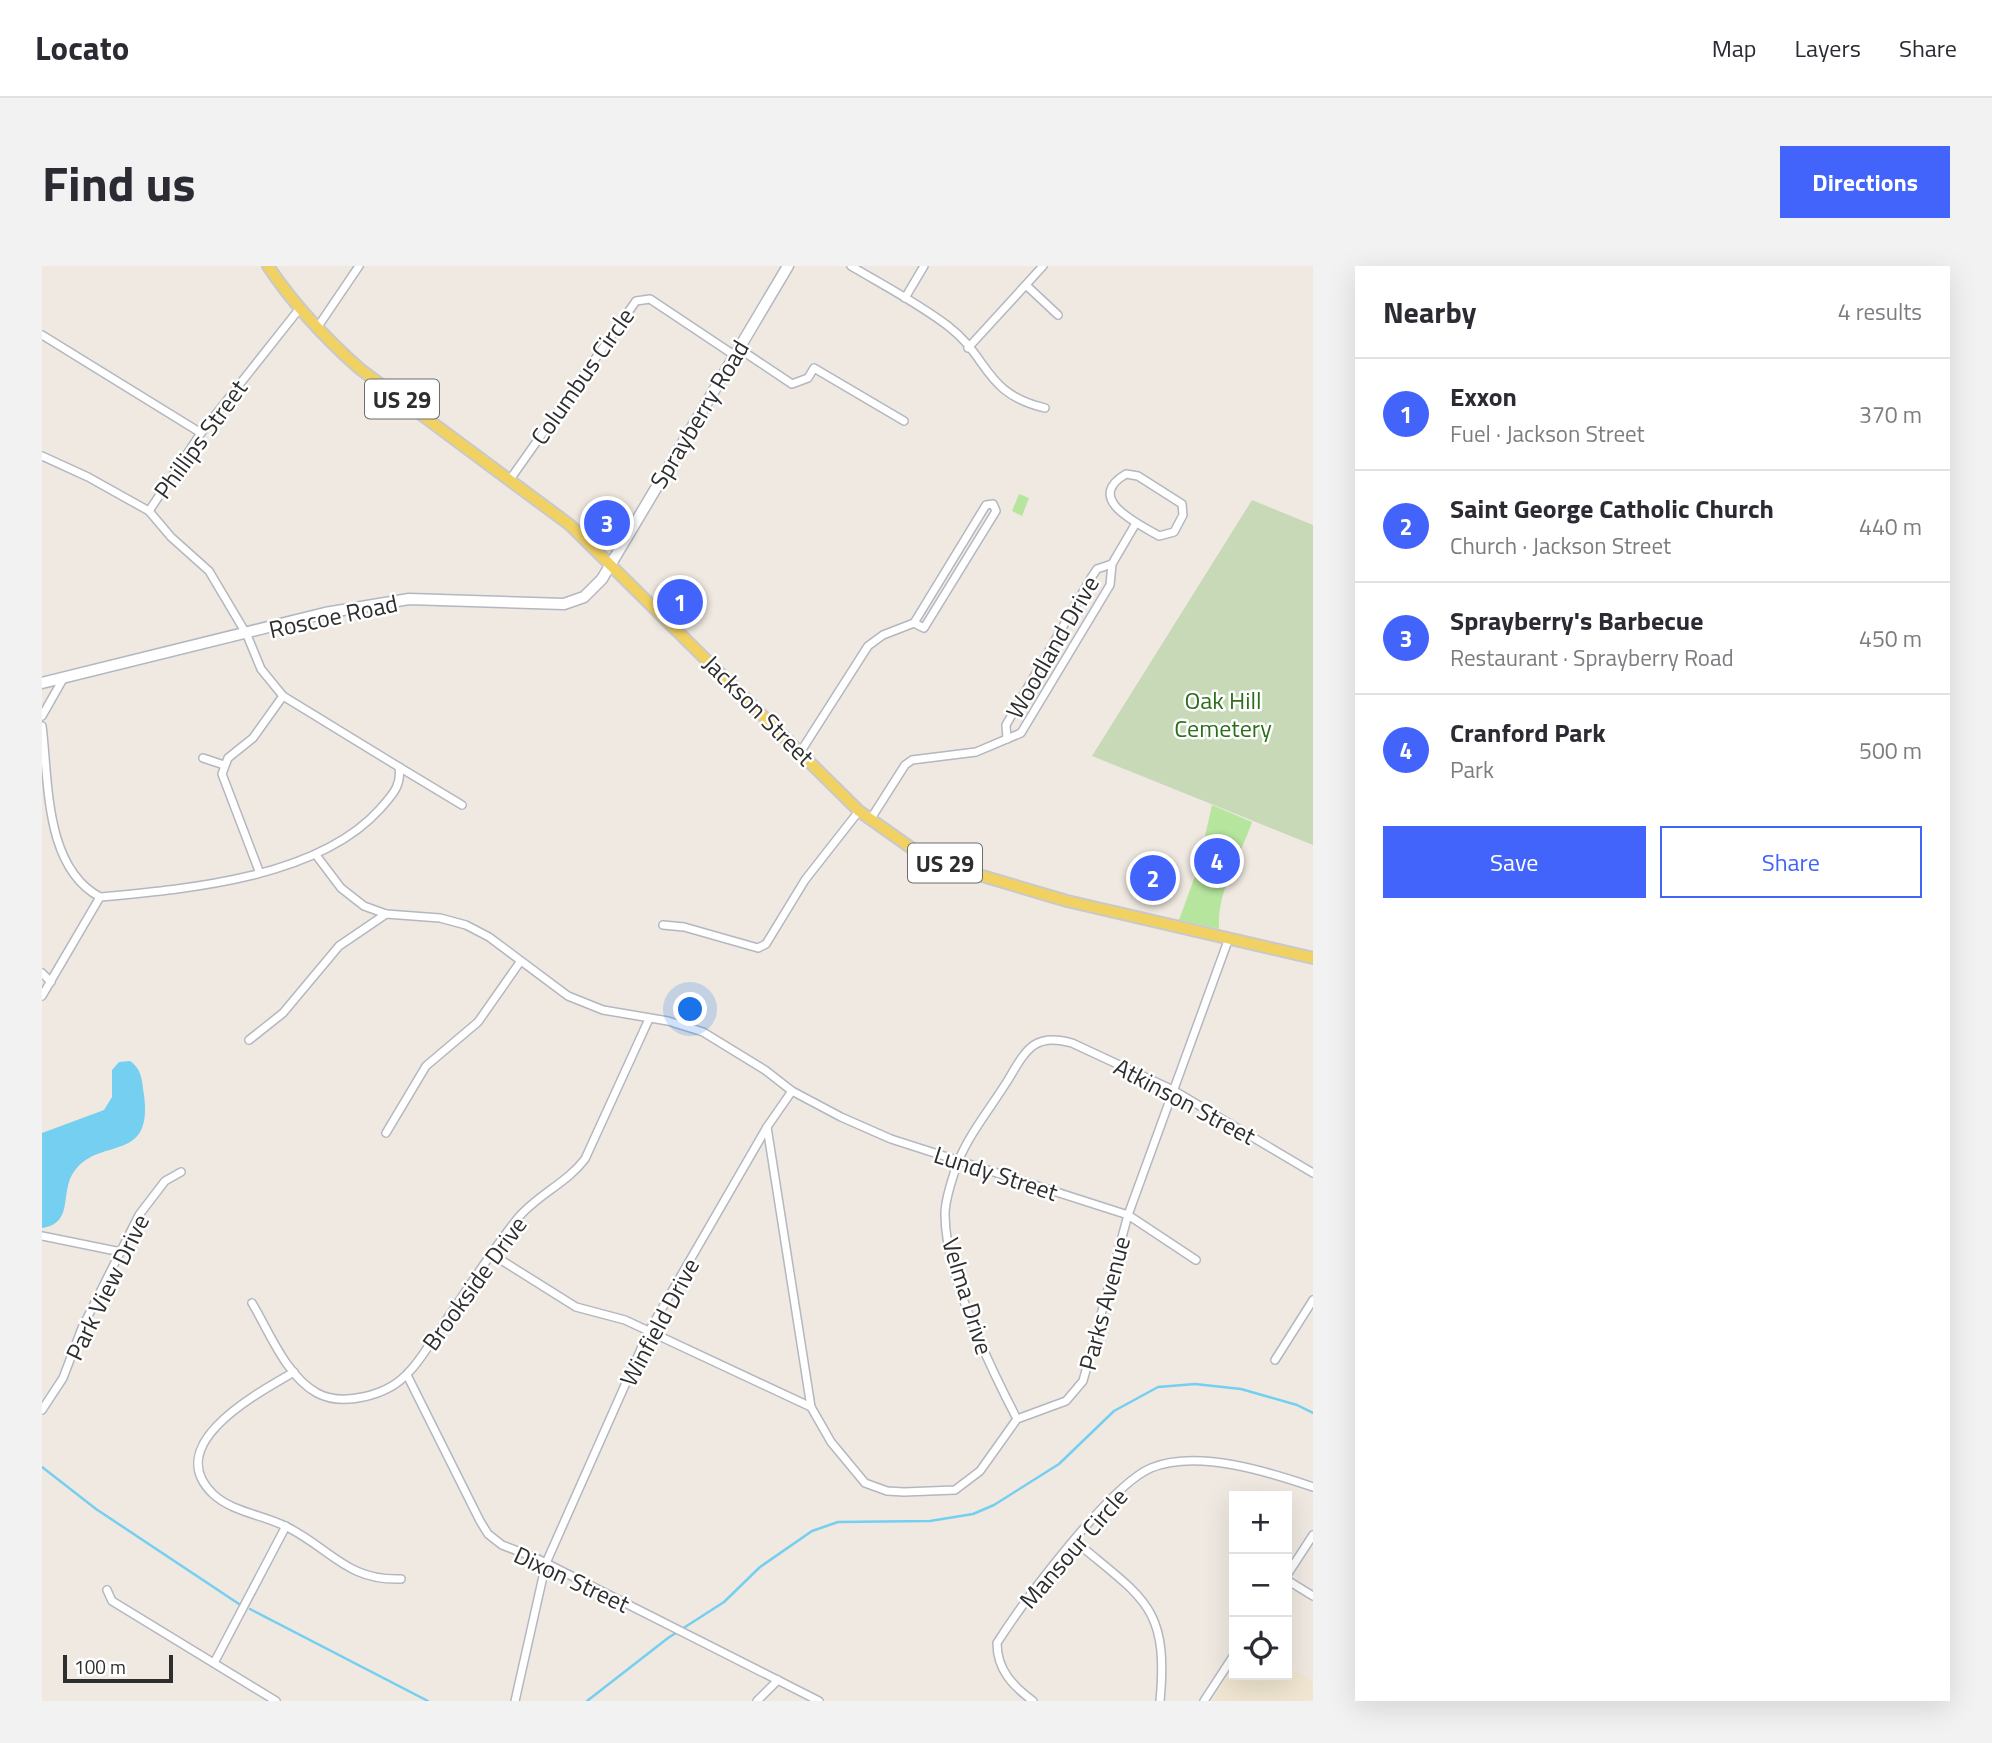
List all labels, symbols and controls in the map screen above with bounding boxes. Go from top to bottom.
text: Locato [35,23,129,73]
text: Map [1712,30,1757,66]
text: Layers [1795,30,1861,66]
text: Share [1899,30,1957,66]
text: Find us [42,145,196,220]
button: Directions [1780,146,1950,218]
text: Nearby [1383,289,1476,335]
text: 4 results [1838,294,1922,329]
street label: Columbus Circle [521,300,643,452]
street label: Sprayberry Road [640,333,758,495]
street label: Phillips Street [144,371,256,506]
text: Exxon [1450,377,1517,416]
road number: US 29 [365,380,439,418]
text: 1 [1400,397,1412,432]
text: 370 m [1859,397,1922,432]
text: Fuel · Jackson Street [1450,416,1645,451]
text: Saint George Catholic Church [1450,489,1774,528]
pin: 3 [584,497,630,549]
text: 2 [1400,509,1412,544]
text: 440 m [1859,509,1922,544]
text: Church · Jackson Street [1450,528,1671,563]
street label: Woodland Drive [996,569,1108,725]
pin: 1 [657,576,703,628]
street label: Roscoe Road [265,585,401,647]
text: Sprayberry's Barbecue [1450,601,1703,640]
text: 3 [1400,621,1412,656]
text: 450 m [1859,621,1922,656]
text: Restaurant · Sprayberry Road [1450,640,1734,675]
street label: Jackson Street [695,646,823,774]
park label: Oak Hill Cemetery [1174,682,1272,746]
text: Cranford Park [1450,713,1606,752]
text: 4 [1400,733,1412,768]
text: 500 m [1859,733,1922,768]
text: Park [1450,752,1494,787]
button: Save [1383,826,1646,898]
button: Share [1660,826,1922,898]
pin: 4 [1194,835,1240,887]
road number: US 29 [908,844,982,883]
pin: 2 [1130,852,1176,904]
your location [673,992,707,1026]
street label: Atkinson Street [1108,1049,1263,1154]
street label: Lundy Street [929,1136,1063,1210]
street label: Park View Drive [56,1208,158,1366]
street label: Brookside Drive [413,1208,535,1358]
street label: Parks Avenue [1069,1232,1139,1374]
street label: Velma Drive [933,1233,1003,1359]
street label: Winfield Drive [610,1251,708,1393]
street label: Mansour Circle [1010,1480,1136,1616]
map controls [1229,1491,1292,1680]
button: + [1229,1491,1292,1554]
street label: Dixon Street [508,1536,636,1622]
button: − [1229,1554,1292,1617]
button: locate [1229,1617,1292,1680]
scale bar [63,1652,173,1684]
text: 100 m [74,1652,126,1681]

